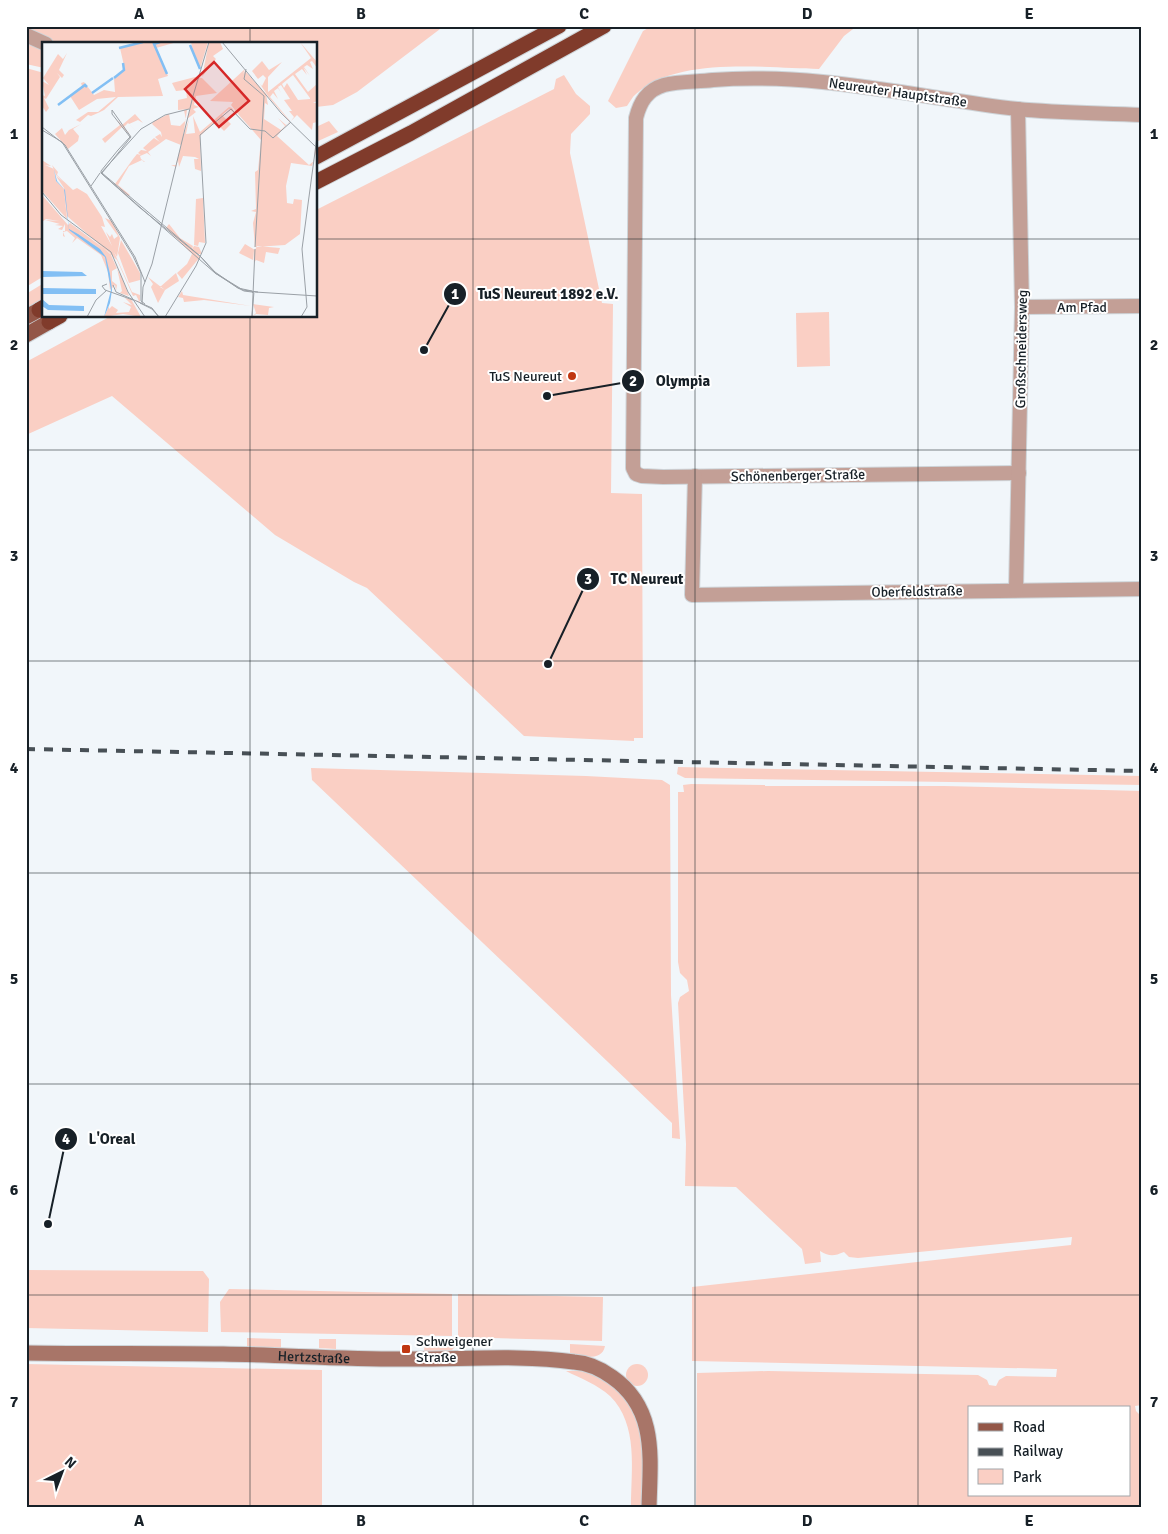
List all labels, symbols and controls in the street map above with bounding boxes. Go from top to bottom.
text: A [134,4,145,24]
text: B [356,4,366,24]
text: C [579,4,589,24]
text: D [802,4,813,24]
text: E [1024,4,1034,24]
inset map [42,42,318,318]
street label: Neureuter Hauptstraße [828,74,968,111]
text: 1 [10,124,19,144]
text: 1 [1150,124,1159,144]
callout: TuS Neureut 1892 e.V. [443,279,629,309]
text: 1 [451,285,459,303]
text: TuS Neureut 1892 e.V. [477,285,619,303]
street label: Großschneidersweg [1012,290,1031,408]
street label: Am Pfad [1057,299,1107,316]
text: 2 [10,335,18,355]
text: 2 [1150,335,1158,355]
callout: Olympia [621,366,720,396]
place label: TuS Neureut [489,368,562,385]
marker: TuS Neureut [566,370,578,382]
text: 2 [629,372,637,390]
text: Olympia [656,372,710,390]
street label: Schönenberger Straße [731,466,865,485]
text: 3 [10,546,18,566]
text: 3 [1150,546,1158,566]
callout: TC Neureut [575,564,693,594]
text: 3 [584,570,592,588]
text: TC Neureut [611,570,684,588]
street label: Oberfeldstraße [871,582,963,601]
text: 4 [10,758,19,778]
text: 4 [1150,758,1159,778]
text: 5 [10,969,18,989]
text: 5 [1150,969,1158,989]
callout: L'Oreal [53,1124,145,1154]
text: 4 [62,1130,70,1148]
text: L'Oreal [89,1130,136,1148]
text: 6 [10,1180,19,1200]
text: 6 [1150,1180,1159,1200]
place label: Schweigener Straße [416,1333,494,1366]
marker: Schweigener Straße [400,1343,412,1355]
street label: Hertzstraße [277,1348,350,1367]
text: 7 [10,1392,19,1412]
text: 7 [1150,1392,1159,1412]
legend [968,1406,1130,1496]
text: Road [1013,1418,1045,1436]
text: Railway [1013,1442,1063,1460]
north arrow [38,1446,88,1496]
text: N [61,1453,80,1472]
text: Park [1013,1468,1042,1486]
text: A [134,1511,145,1531]
text: B [356,1511,366,1531]
text: C [579,1511,589,1531]
text: D [802,1511,813,1531]
text: E [1024,1511,1034,1531]

